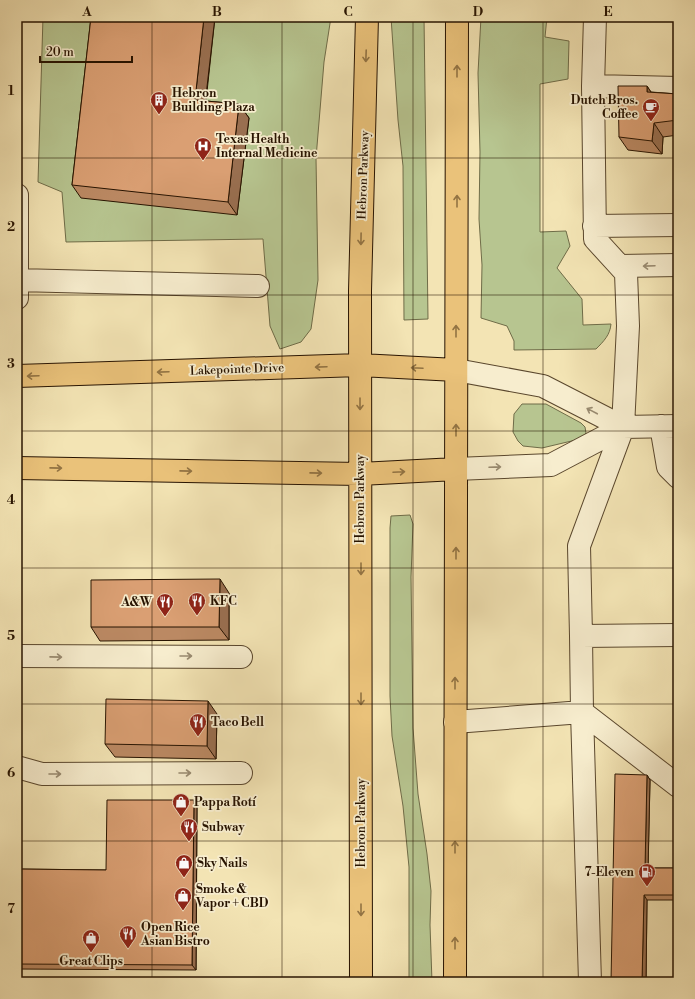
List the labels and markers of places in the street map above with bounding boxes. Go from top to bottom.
place label: Hebron Building Plaza [172,86,255,115]
building icon: Hebron Building Plaza [149,90,169,115]
place label: Dutch Bros. Coffee [571,93,639,122]
cafe icon: Dutch Bros. Coffee [641,97,661,122]
place label: Texas Health Internal Medicine [216,132,318,161]
hospital icon: Texas Health Internal Medicine [193,136,213,161]
restaurant icon: KFC [187,591,207,616]
restaurant icon: A&W [155,592,175,617]
place label: KFC [210,594,237,609]
place label: A&W [120,595,153,610]
restaurant icon: Taco Bell [188,712,208,737]
place label: Taco Bell [211,715,264,730]
shop icon: Pappa Rotí [171,792,191,817]
place label: Pappa Rotí [194,795,257,810]
restaurant icon: Subway [179,817,199,842]
place label: Subway [202,820,246,835]
shop icon: Sky Nails [174,853,194,878]
place label: Sky Nails [197,856,247,871]
fuel station icon: 7-Eleven [637,862,657,887]
place label: 7-Eleven [584,865,635,880]
place label: Smoke & Vapor + CBD [195,882,269,911]
shop icon: Smoke & Vapor + CBD [173,886,193,911]
place label: Open Rice Asian Bistro [140,920,210,949]
restaurant icon: Open Rice Asian Bistro [118,924,138,949]
shop icon: Great Clips [81,928,101,953]
place label: Great Clips [59,954,123,969]

